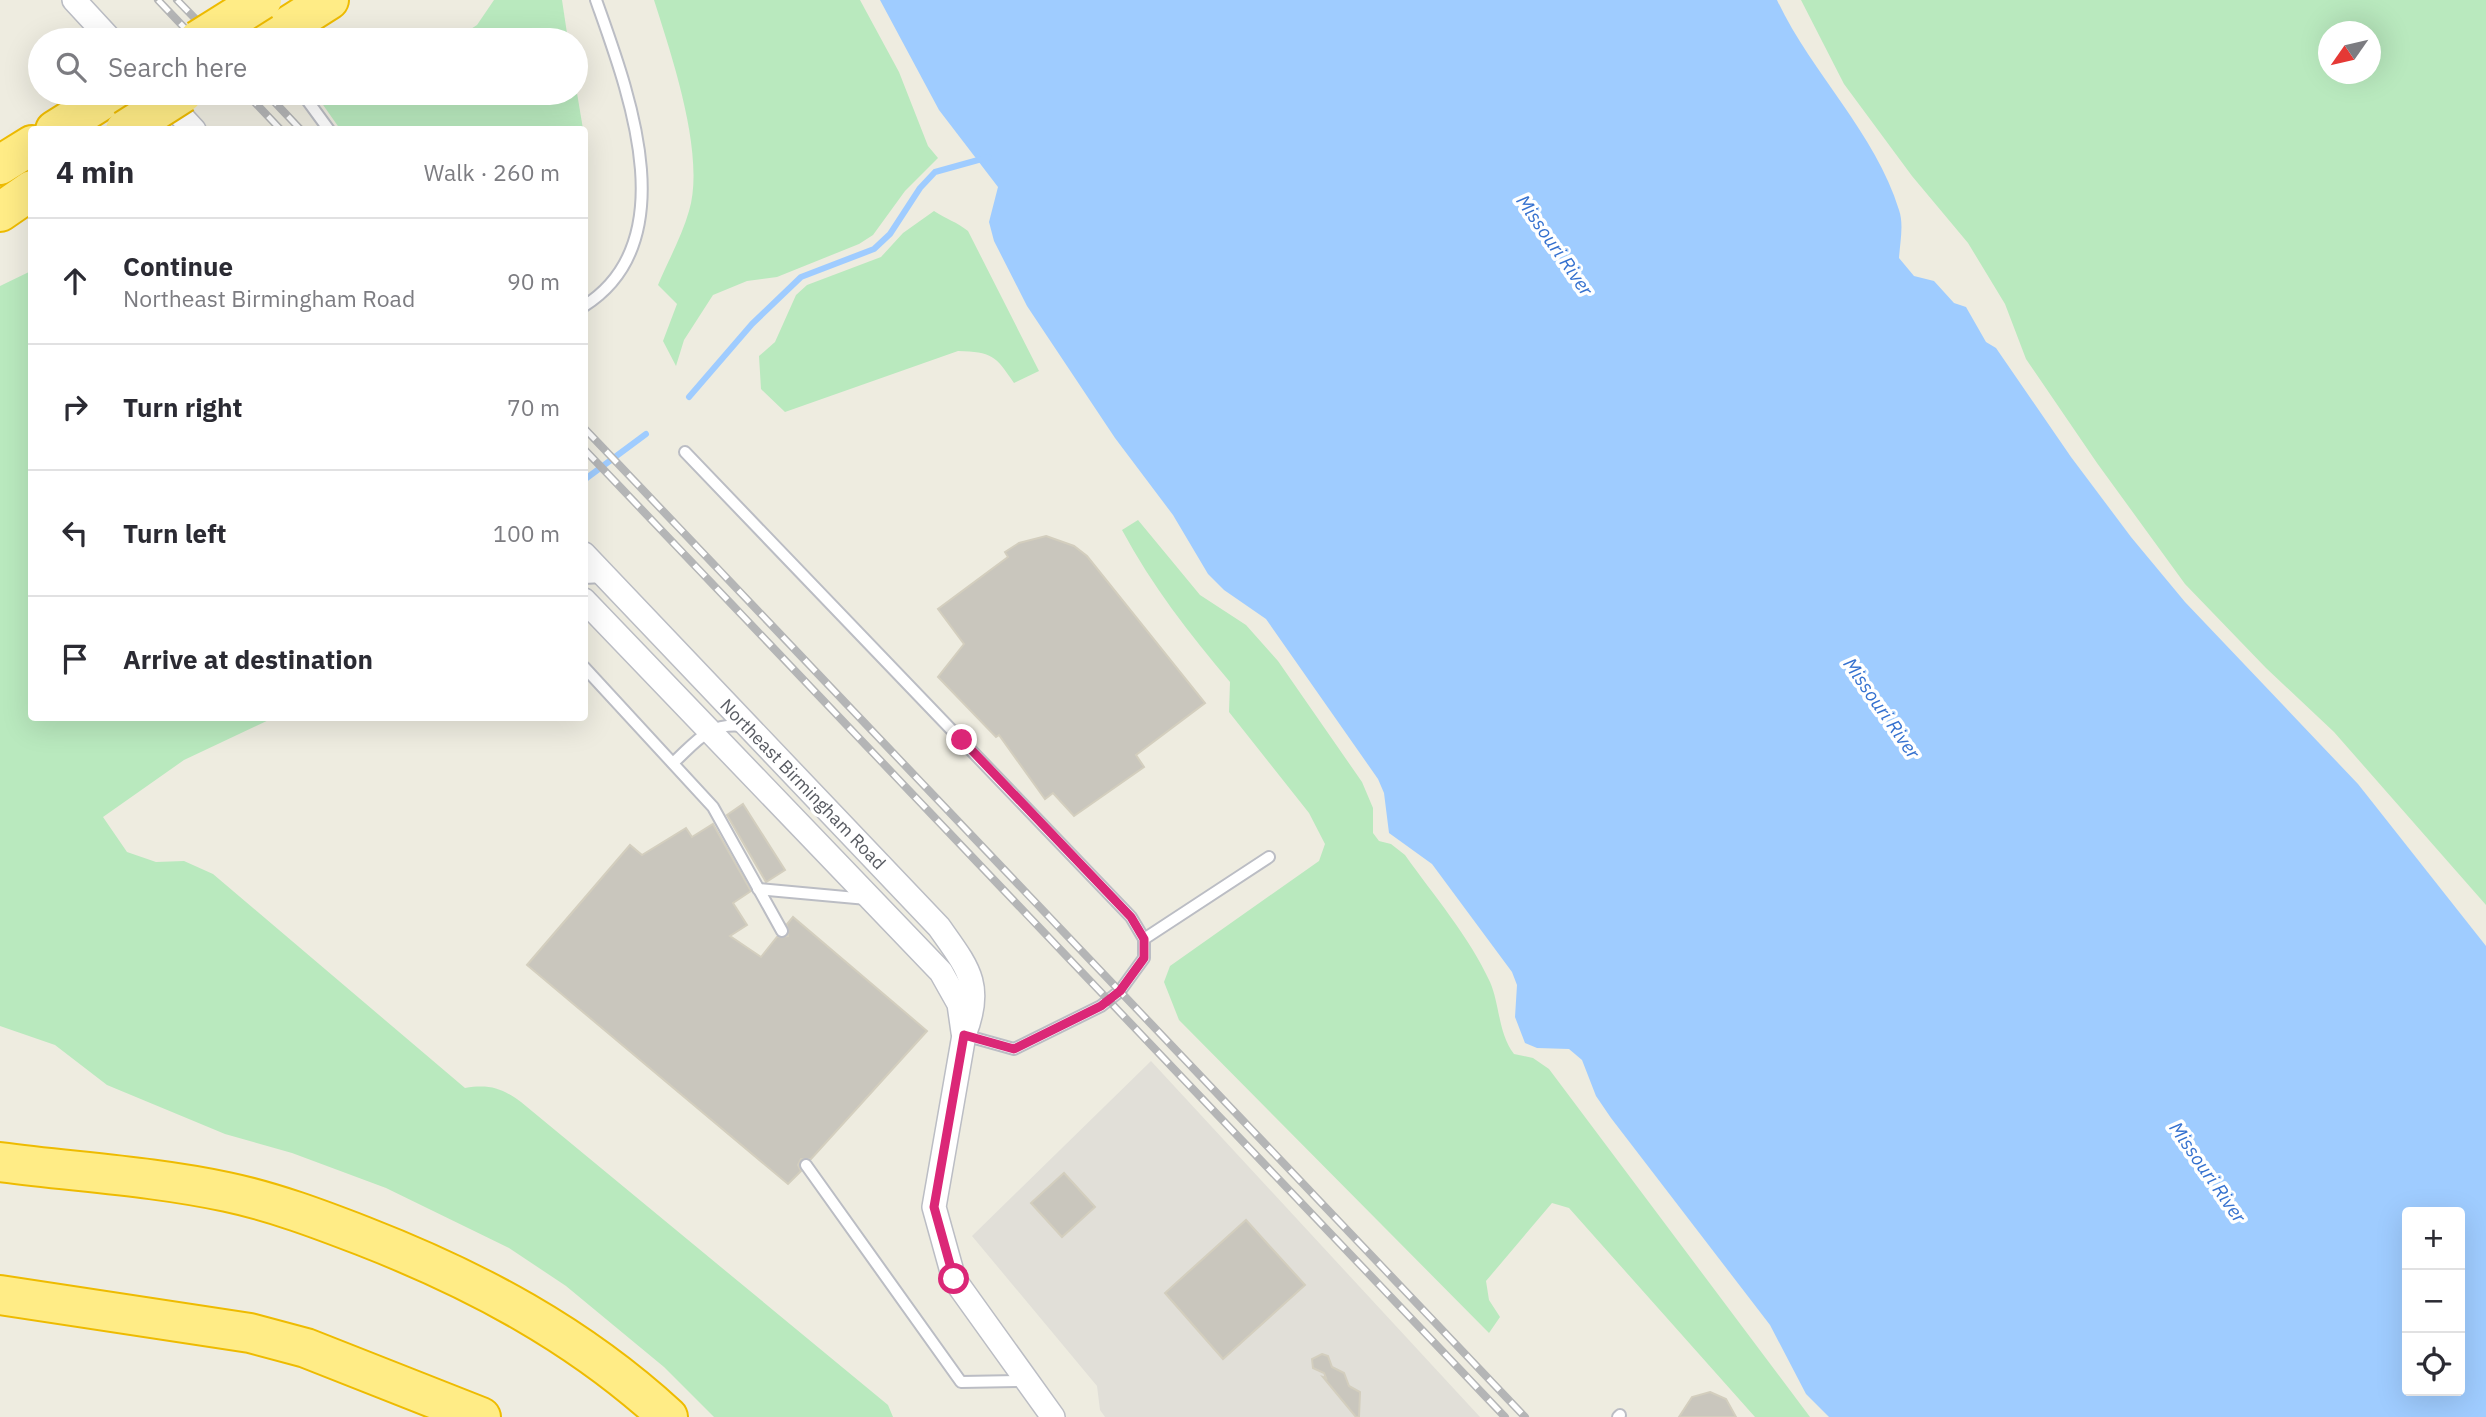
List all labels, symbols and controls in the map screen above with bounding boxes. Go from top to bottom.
north arrow [2318,21,2381,84]
search box [28,28,588,105]
icon: search [52,48,90,86]
text: Search here [108,50,247,84]
text: 4 min [56,152,134,191]
text: Walk · 260 m [424,157,560,187]
water label: Missouri River [1511,190,1599,301]
text: Continue [123,249,233,283]
icon: ahead [56,262,94,300]
text: 90 m [507,266,560,296]
text: Northeast Birmingham Road [123,283,415,313]
icon: right [56,388,94,426]
text: Turn right [123,390,242,424]
text: 70 m [507,392,560,422]
icon: left [56,514,94,552]
text: Turn left [123,516,226,550]
text: 100 m [493,518,560,548]
icon: arrive [56,640,94,678]
text: Arrive at destination [123,642,373,676]
water label: Missouri River [1838,653,1926,764]
street label: Northeast Birmingham Road [715,694,891,874]
route end [946,724,977,755]
water label: Missouri River [2164,1117,2252,1228]
map controls [2402,1207,2465,1396]
button: + [2402,1207,2465,1270]
route start [938,1263,969,1294]
button: − [2402,1270,2465,1333]
button: locate [2402,1333,2465,1396]

